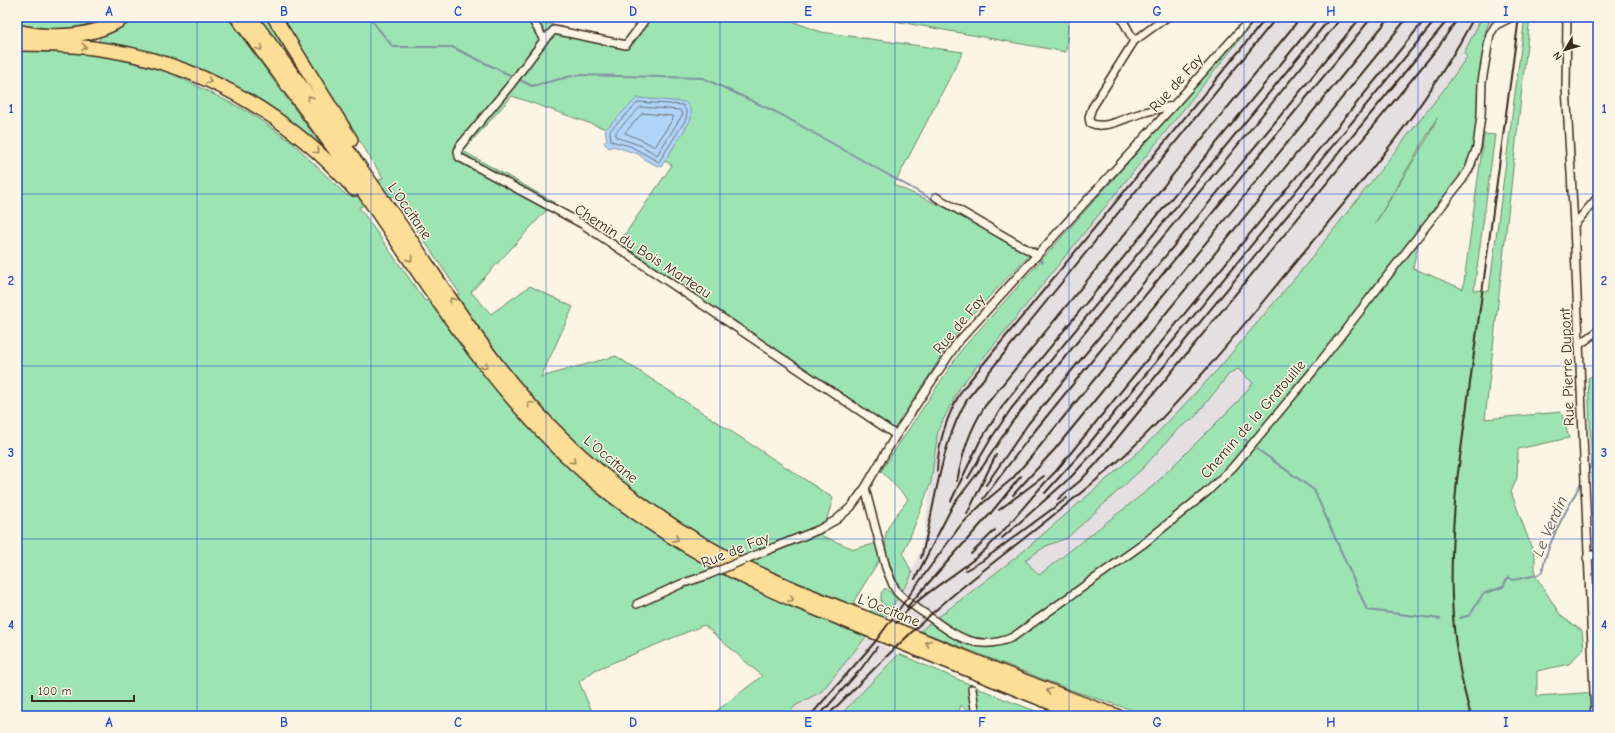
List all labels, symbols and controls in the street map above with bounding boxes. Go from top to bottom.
text: A [105,4,113,19]
text: B [280,4,288,19]
text: C [454,4,462,19]
text: D [629,4,637,19]
text: E [804,4,812,19]
text: F [978,4,986,19]
text: G [1152,4,1162,19]
text: H [1326,4,1336,19]
text: I [1503,4,1509,19]
north arrow [1545,30,1585,70]
one-way arrow [81,42,87,51]
one-way arrow [255,44,262,51]
text: N [1550,49,1565,63]
street label: Rue de Fay [1145,50,1207,116]
one-way arrow [205,76,212,84]
one-way arrow [308,95,315,102]
text: 1 [8,101,14,116]
text: 1 [1601,101,1607,116]
one-way arrow [312,147,320,154]
street label: L'Occitane [384,179,436,243]
street label: Chemin du Bois Marteau [571,200,715,302]
one-way arrow [405,254,412,261]
text: 2 [8,273,14,288]
text: 2 [1601,273,1607,288]
street label: Rue de Fay [929,290,989,357]
one-way arrow [450,297,457,304]
street label: Rue Pierre Dupont [1556,307,1578,426]
street label: Chemin de la Gratouille [1197,356,1310,482]
one-way arrow [480,361,487,368]
one-way arrow [527,401,534,408]
street label: L'Occitane [580,431,642,487]
text: 3 [8,445,14,460]
text: 3 [1601,445,1607,460]
one-way arrow [568,456,575,463]
water label: Le Verdin [1529,493,1571,559]
street label: Rue de Fay [698,528,772,572]
one-way arrow [672,535,679,542]
street label: L'Occitane [855,589,923,631]
one-way arrow [787,594,795,602]
text: 4 [8,617,14,632]
text: 4 [1601,617,1607,632]
one-way arrow [924,639,931,647]
scale bar [32,677,134,703]
text: 100 m [38,684,71,698]
one-way arrow [1045,687,1052,695]
text: A [105,715,113,730]
text: B [280,715,288,730]
text: C [454,715,462,730]
text: D [629,715,637,730]
text: E [804,715,812,730]
text: F [978,715,986,730]
text: G [1152,715,1162,730]
text: H [1326,715,1336,730]
text: I [1503,715,1509,730]

